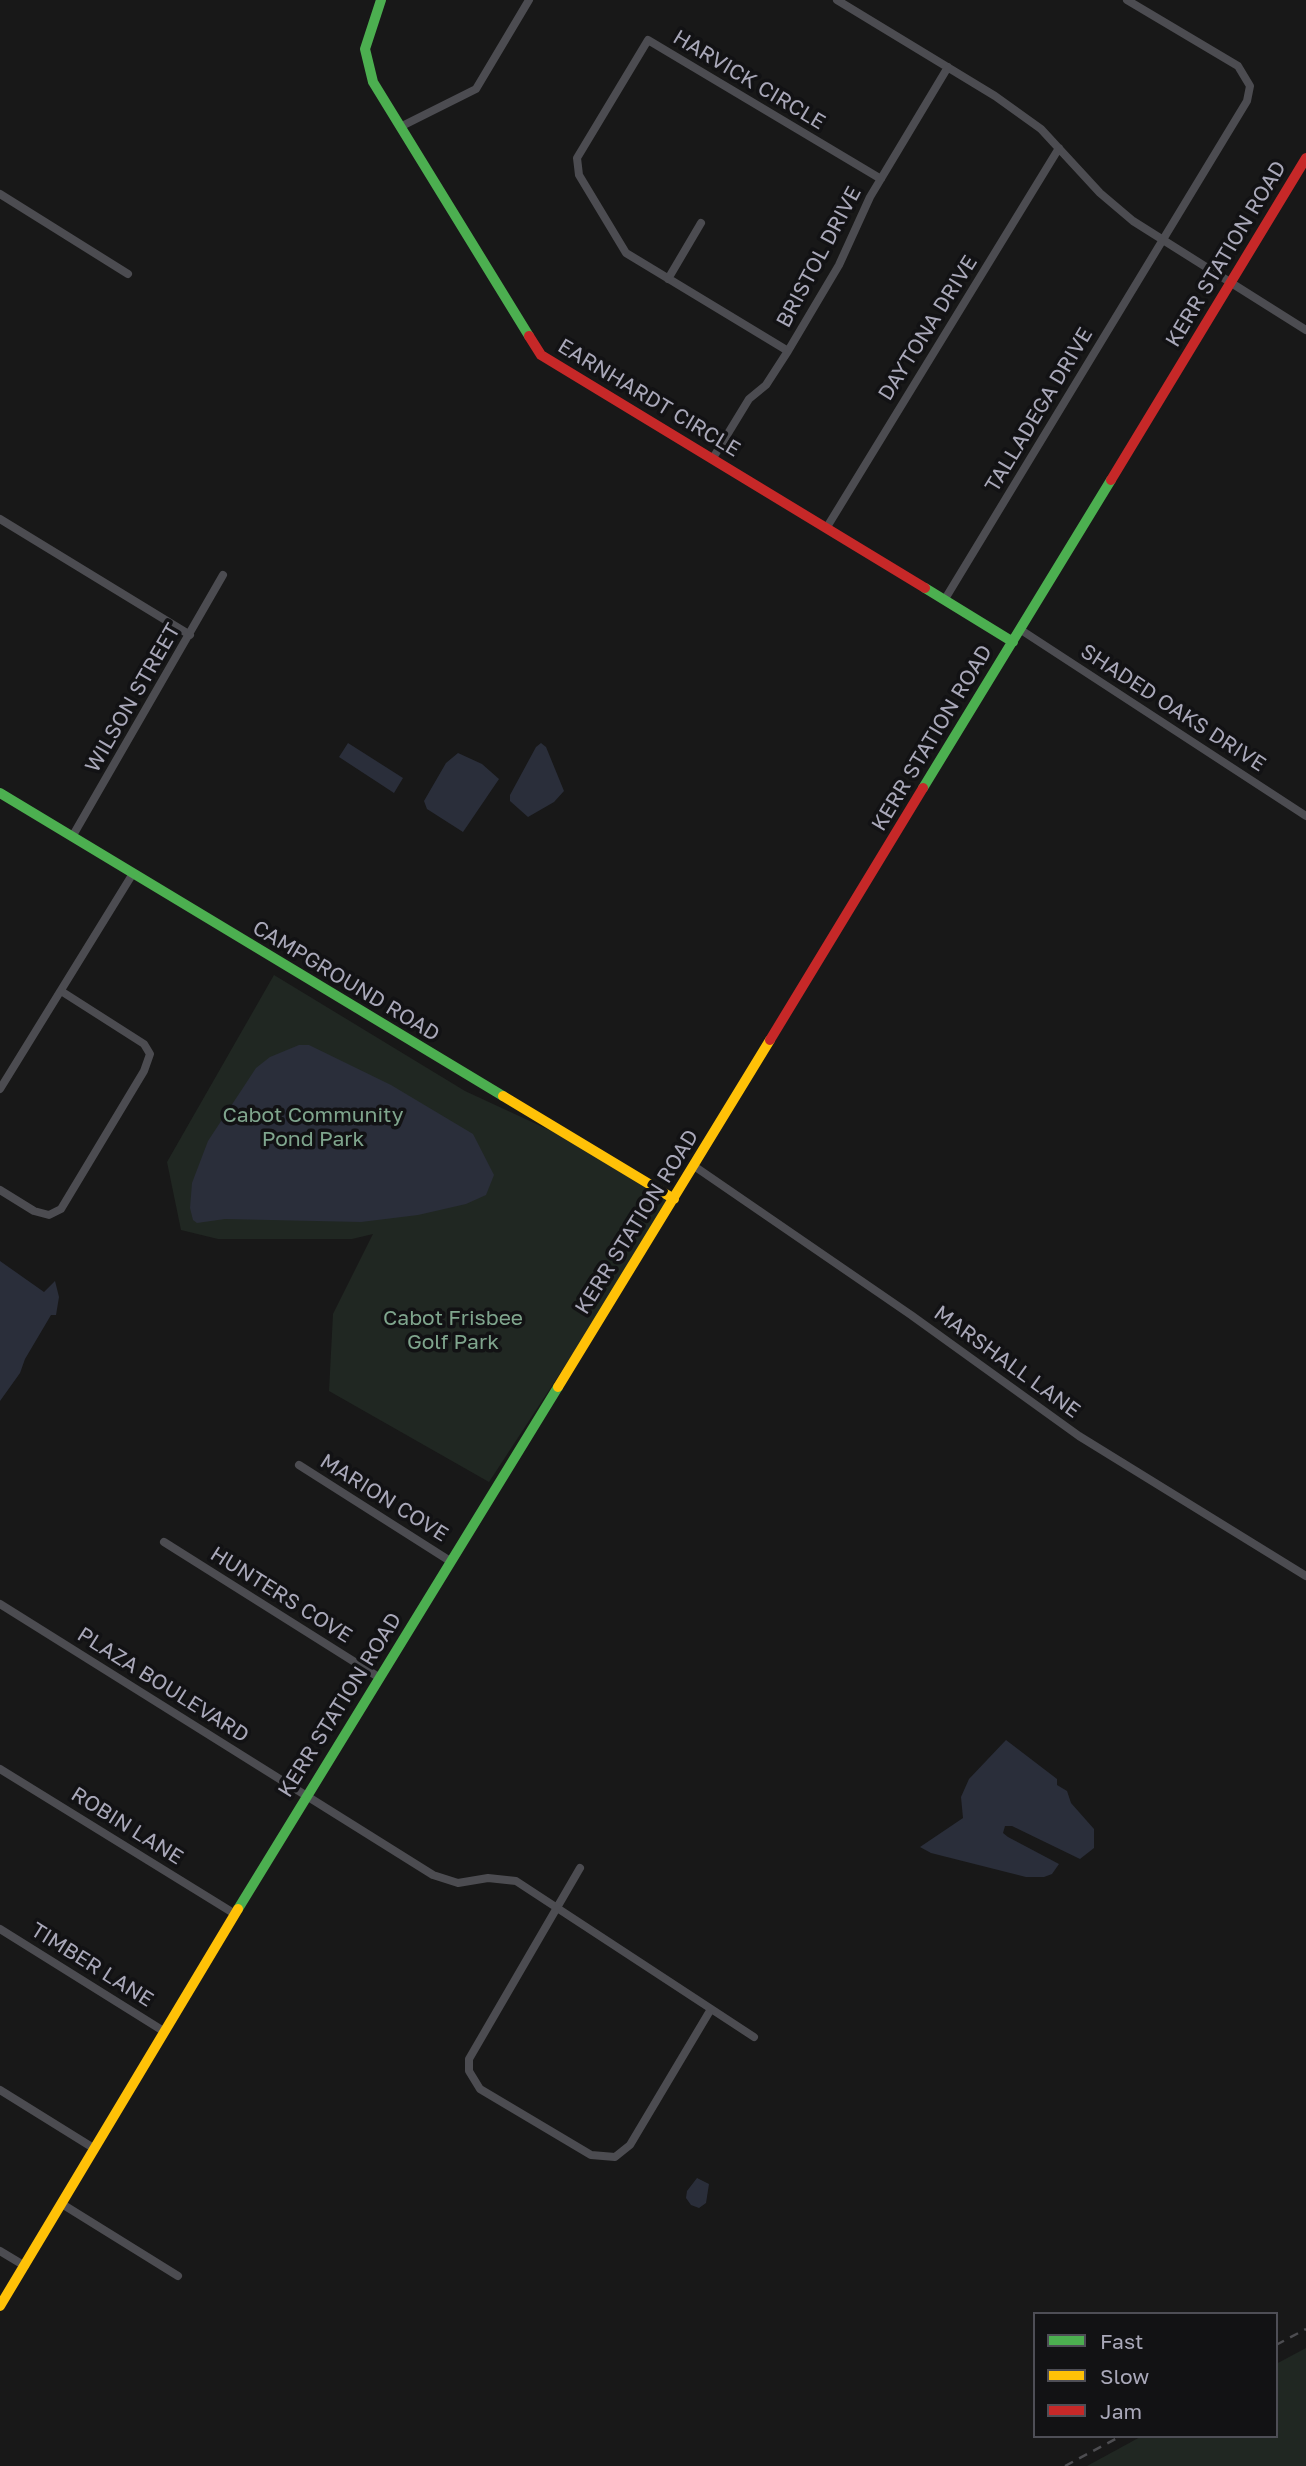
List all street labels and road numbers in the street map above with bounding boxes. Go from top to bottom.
street label: HARVICK CIRCLE [668,25,830,135]
street label: KERR STATION ROAD [1160,156,1292,352]
street label: BRISTOL DRIVE [771,182,867,332]
street label: DAYTONA DRIVE [873,251,983,405]
street label: TALLADEGA DRIVE [980,323,1098,497]
street label: EARNHARDT CIRCLE [553,334,745,462]
street label: WILSON STREET [80,619,186,777]
street label: SHADED OAKS DRIVE [1076,639,1270,777]
street label: KERR STATION ROAD [866,640,998,836]
street label: CAMPGROUND ROAD [248,915,444,1047]
street label: KERR STATION ROAD [570,1125,704,1319]
street label: MARSHALL LANE [929,1301,1085,1423]
street label: MARION COVE [315,1449,453,1547]
street label: HUNTERS COVE [205,1541,357,1649]
street label: KERR STATION ROAD [273,1608,407,1802]
street label: PLAZA BOULEVARD [73,1622,253,1748]
street label: ROBIN LANE [66,1782,188,1870]
street label: TIMBER LANE [26,1917,158,2013]

